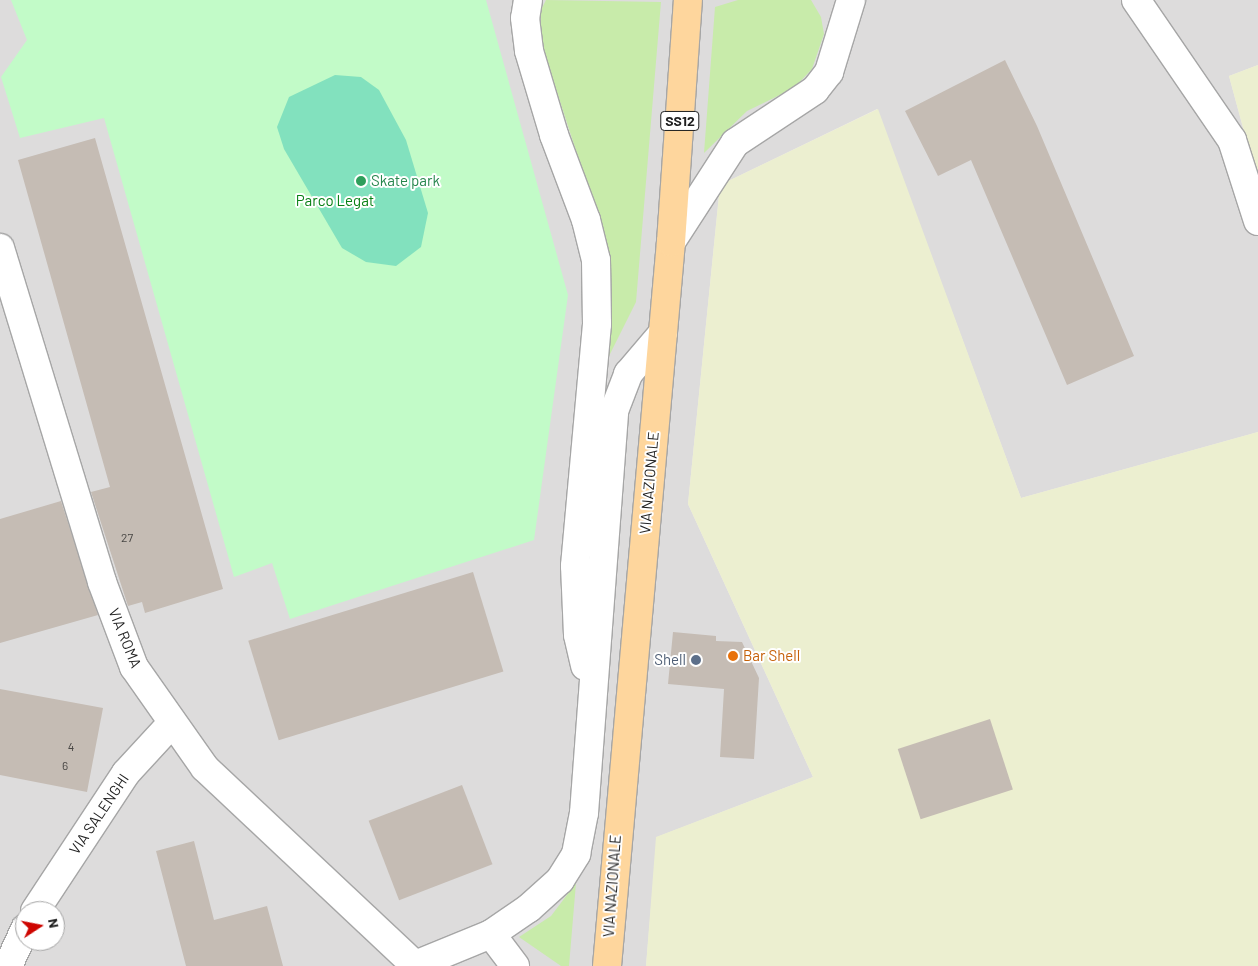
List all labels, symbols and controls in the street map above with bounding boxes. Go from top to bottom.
road number: SS12 [660,110,700,132]
place label: Skate park [371,172,440,190]
marker: Skate park [355,175,367,187]
park label: Parco Legat [296,192,374,210]
street label: VIA NAZIONALE [636,431,662,535]
house number: 27 [121,531,133,545]
street label: VIA ROMA [105,605,145,671]
place label: Bar Shell [743,647,800,665]
marker: Bar Shell [727,650,739,662]
place label: Shell [654,651,686,669]
marker: Shell [690,654,702,666]
house number: 4 [68,740,74,754]
house number: 6 [62,759,68,773]
street label: VIA SALENGHI [65,770,133,858]
street label: VIA NAZIONALE [599,834,625,938]
north arrow [15,901,65,951]
text: N [45,917,63,929]

